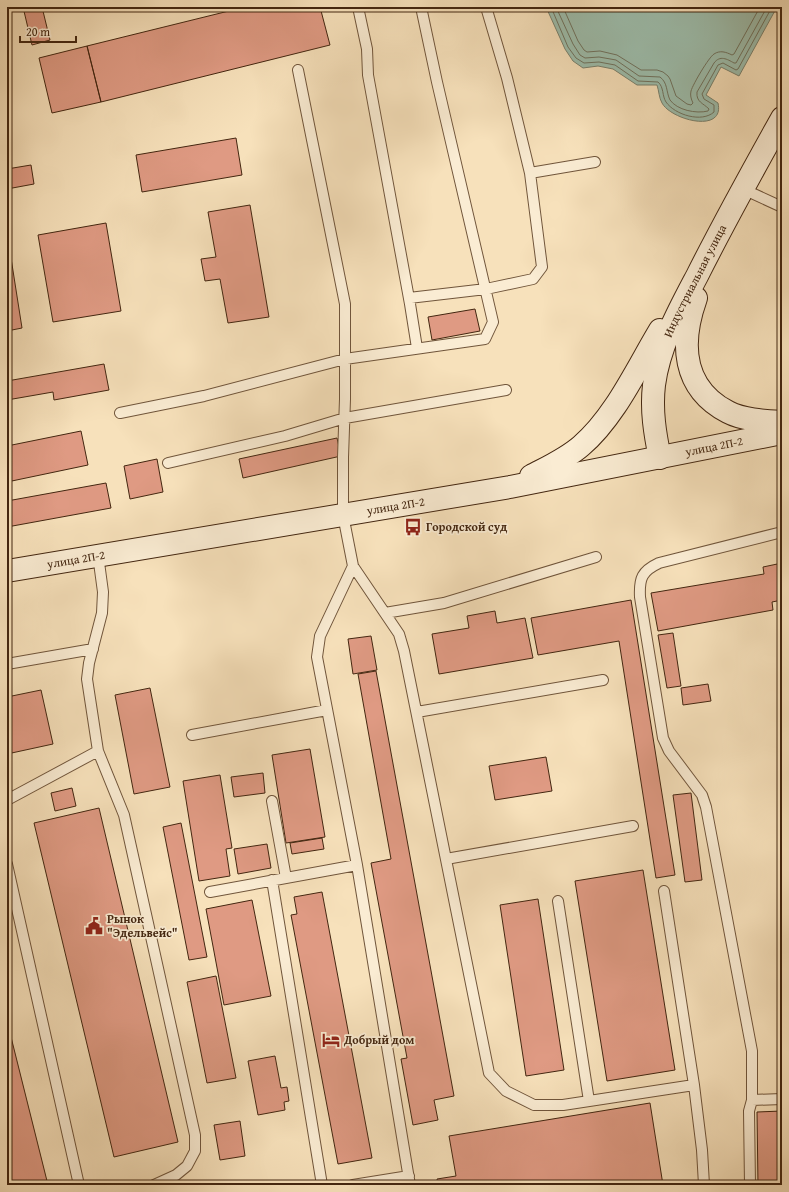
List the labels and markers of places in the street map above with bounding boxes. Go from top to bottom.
bus stop icon: Городской суд [403,517,423,537]
place label: Городской суд [426,518,508,535]
place label: Рынок "Эдельвейс" [107,910,178,941]
public building icon: Рынок "Эдельвейс" [84,916,104,936]
hotel icon: Добрый дом [321,1030,341,1050]
place label: Добрый дом [343,1031,414,1048]

